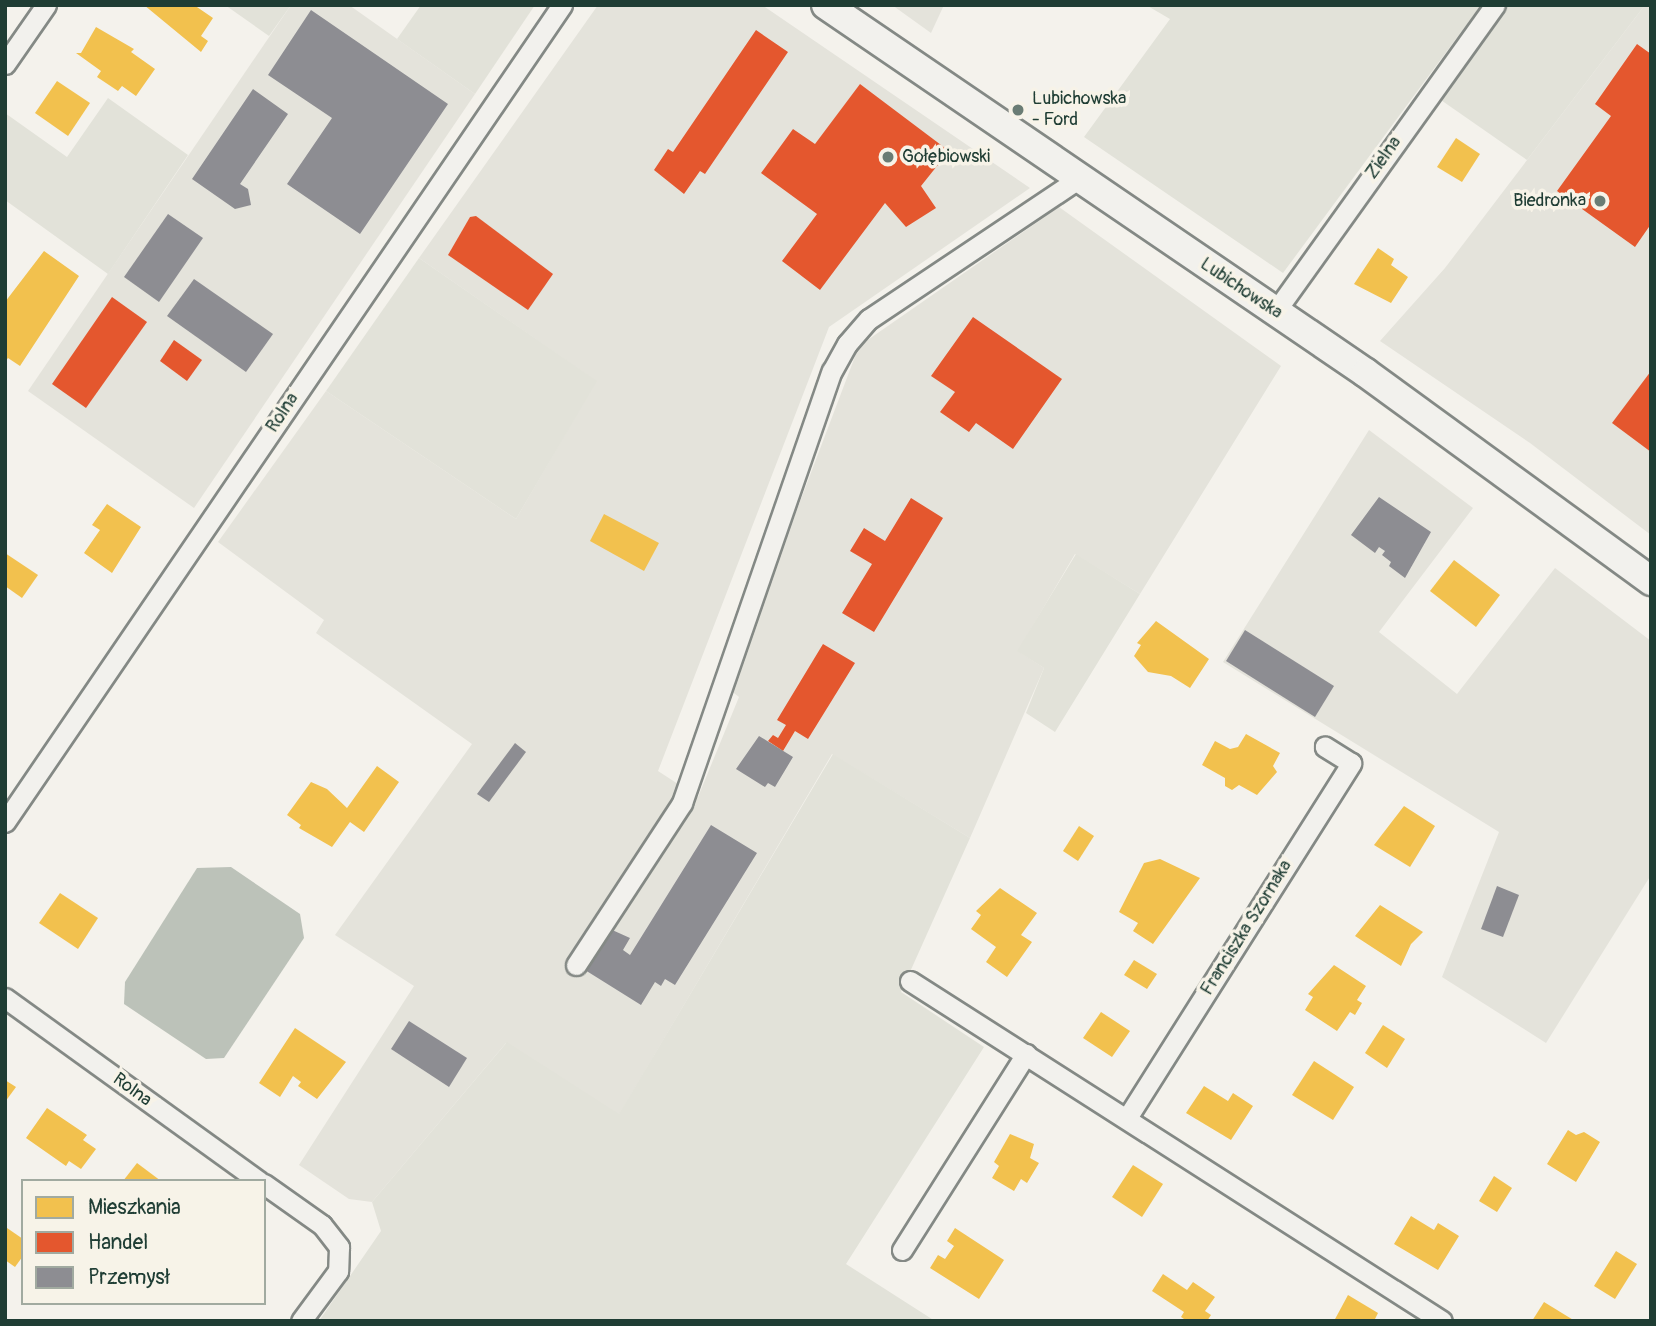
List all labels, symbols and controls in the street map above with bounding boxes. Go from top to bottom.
place label: Lubichowska - Ford [1032,89,1126,132]
marker: Lubichowska - Ford [1010,102,1026,118]
street label: Zielna [1361,133,1407,183]
place label: Gołębiowski [902,146,990,168]
marker: Gołębiowski [880,149,896,165]
place label: Biedronka [1513,190,1586,212]
marker: Biedronka [1592,193,1608,209]
street label: Lubichowska [1196,254,1286,324]
street label: Rolna [262,389,304,437]
street label: Franciszka Szornaka [1197,856,1297,1000]
street label: Rolna [108,1069,156,1111]
legend [21,1179,266,1305]
text: Mieszkania [88,1194,181,1221]
text: Handel [88,1229,148,1256]
text: Przemysł [88,1264,170,1291]

